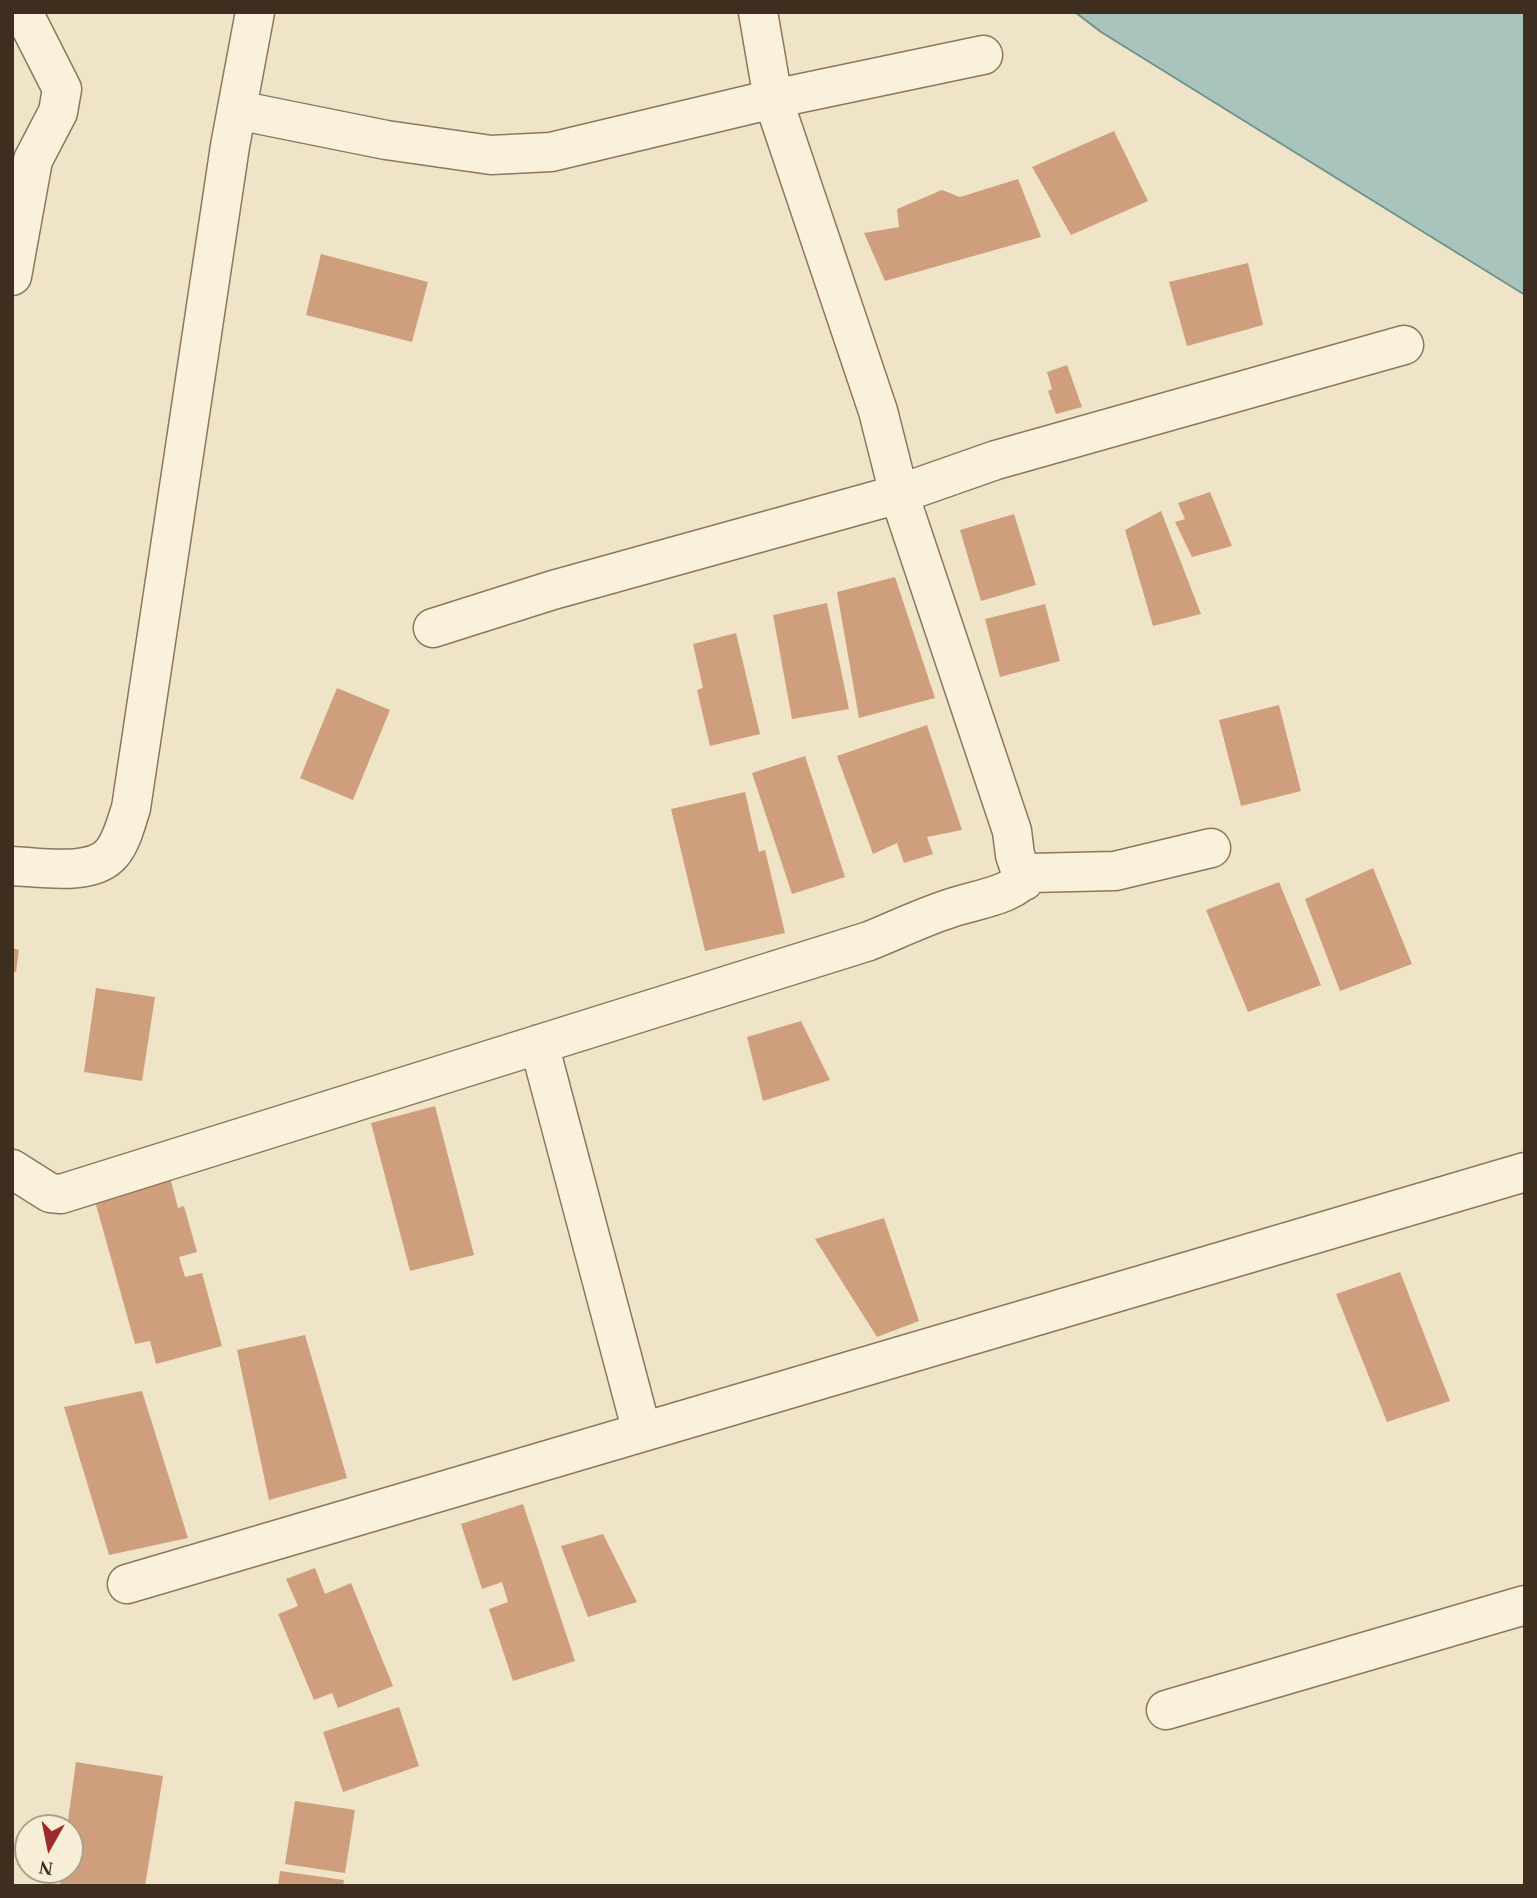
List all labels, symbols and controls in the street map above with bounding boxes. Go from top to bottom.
north arrow [14,1814,84,1884]
text: N [38,1857,54,1880]

